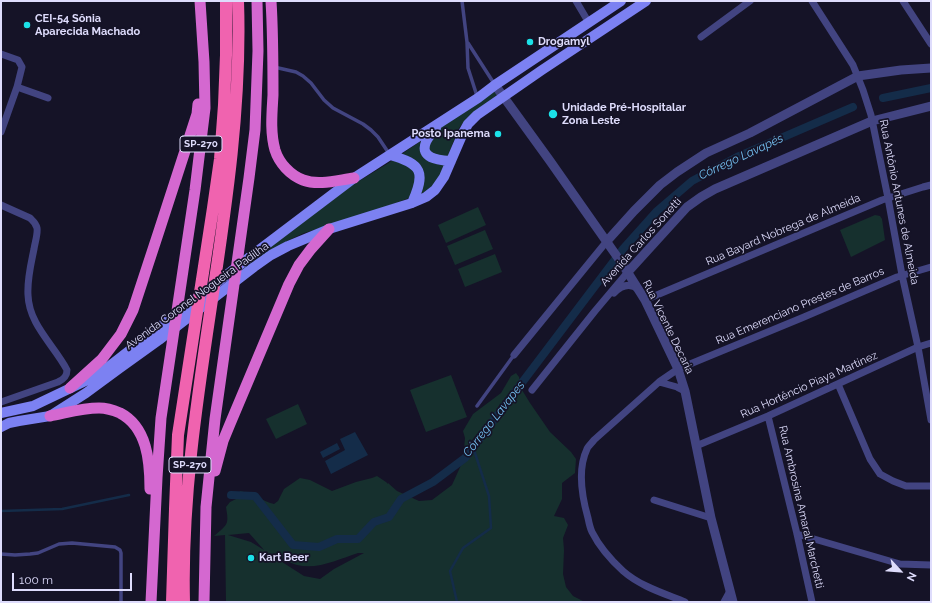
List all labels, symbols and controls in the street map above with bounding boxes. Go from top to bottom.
place label: CEI-54 Sônia Aparecida Machado [35,12,140,38]
marker: CEI-54 Sônia Aparecida Machado [22,20,32,30]
place label: Drogamyl [538,35,590,49]
marker: Drogamyl [525,37,535,47]
place label: Unidade Pré-Hospitalar Zona Leste [562,101,686,127]
marker: Unidade Pré-Hospitalar Zona Leste [547,108,559,120]
street label: Rua Antônio Antunes de Almeida [877,118,921,286]
place label: Posto Ipanema [412,127,490,141]
marker: Posto Ipanema [493,129,503,139]
water label: Córrego Lavapés [696,131,786,183]
road number: SP-270 [180,136,222,152]
street label: Rua Bayard Nobrega de Almeida [704,191,862,269]
street label: Avenida Carlos Sonetti [598,195,684,289]
street label: Avenida Coronel Nogueira Padilha [123,240,271,352]
street label: Rua Emerenciano Prestes de Barros [714,264,886,348]
street label: Rua Vicente Decaria [640,278,696,376]
street label: Rua Hortêncio Piaya Martinez [738,349,880,421]
water label: Córrego Lavapes [460,378,528,460]
street label: Rua Ambrosina Amaral Marchetti [776,424,826,590]
road number: SP-270 [169,457,211,473]
place label: Kart Beer [259,551,309,565]
north arrow [880,551,920,591]
marker: Kart Beer [246,553,256,563]
scale bar [14,565,134,591]
text: N [904,570,919,583]
text: 100 m [19,573,53,587]

